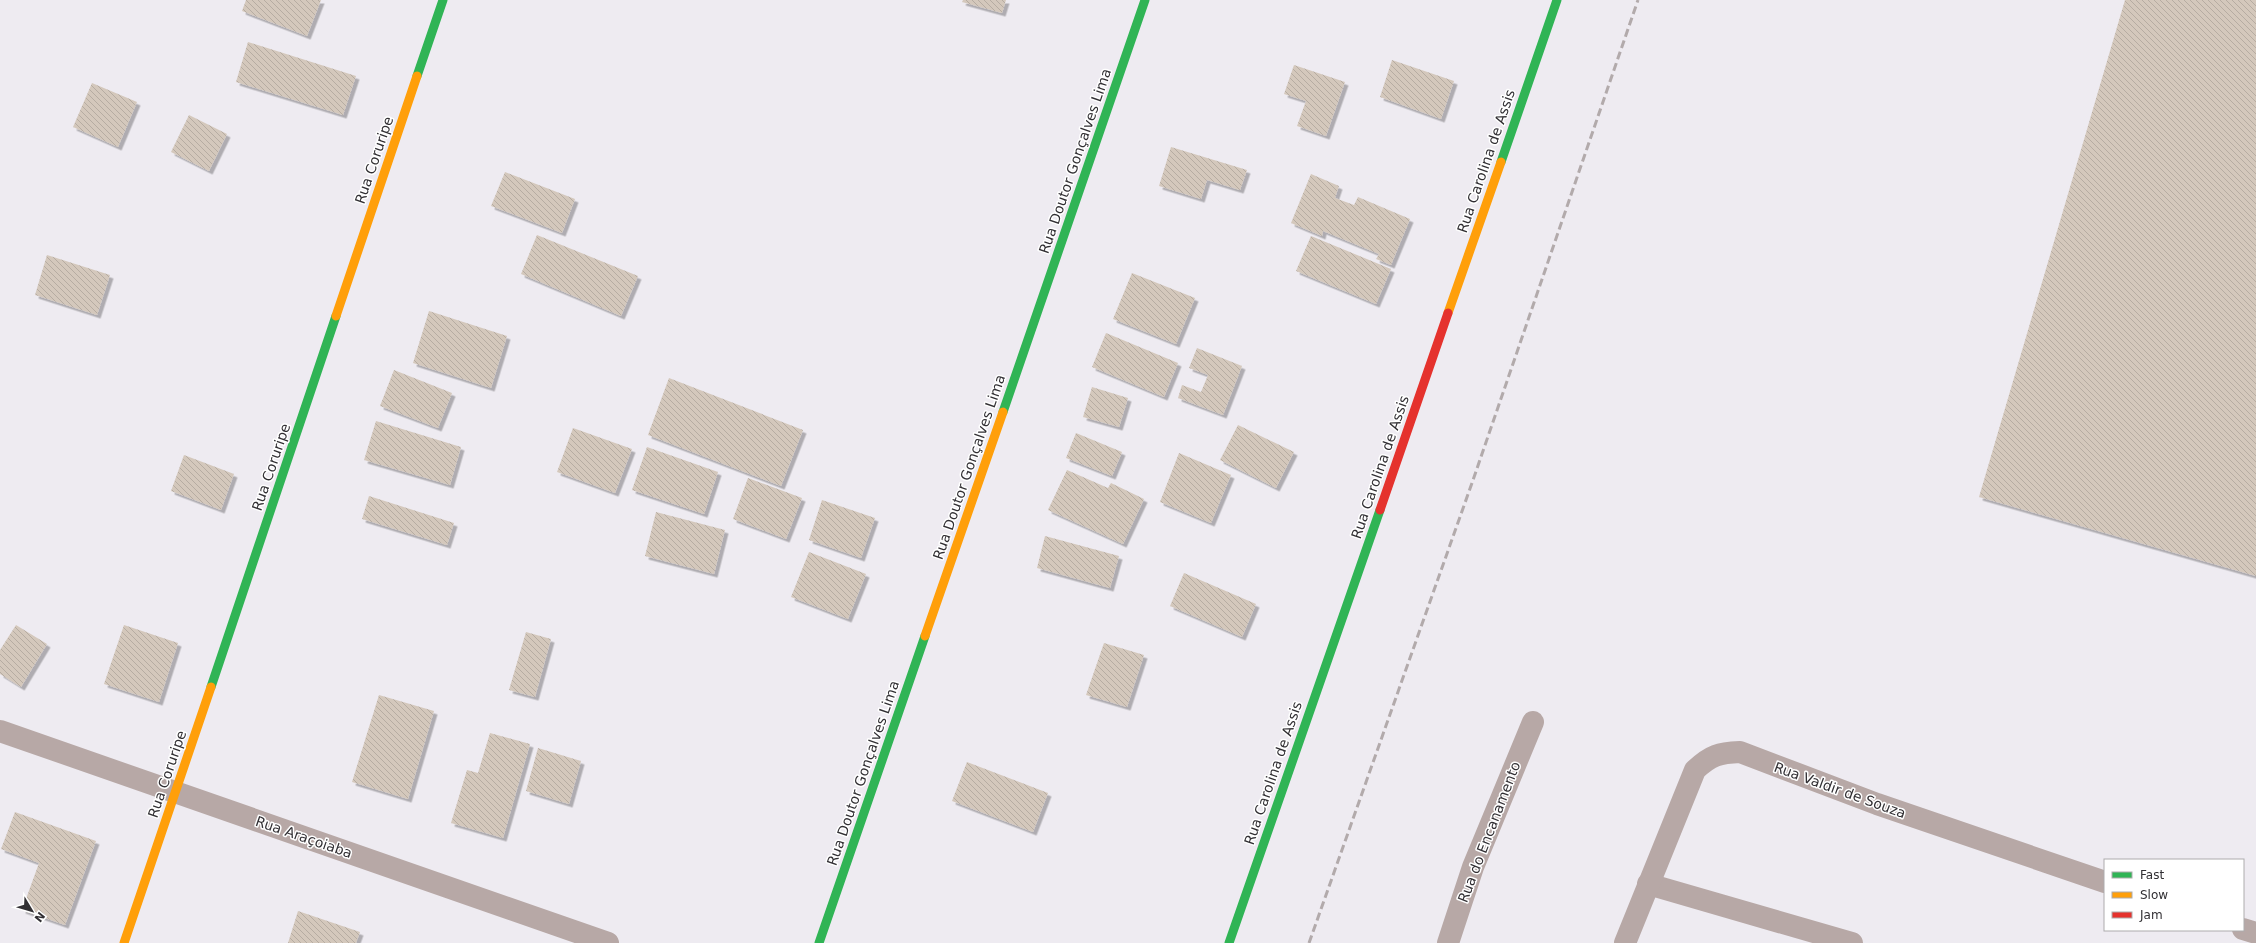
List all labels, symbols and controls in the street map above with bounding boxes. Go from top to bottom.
street label: Rua Doutor Gonçalves Lima [1036,66,1114,256]
street label: Rua Carolina de Assis [1454,87,1518,235]
street label: Rua Coruripe [352,114,396,206]
street label: Rua Doutor Gonçalves Lima [930,372,1008,562]
street label: Rua Carolina de Assis [1348,393,1412,541]
street label: Rua Coruripe [249,421,293,513]
street label: Rua Doutor Gonçalves Lima [824,678,902,868]
street label: Rua Carolina de Assis [1241,699,1305,847]
street label: Rua Coruripe [145,728,189,820]
street label: Rua do Encanamento [1455,759,1523,905]
street label: Rua Valdir de Souza [1772,759,1908,821]
street label: Rua Araçoiaba [254,813,354,861]
legend [2104,859,2244,931]
text: Fast [2140,868,2164,882]
text: Slow [2140,888,2168,902]
north arrow [12,891,52,931]
text: Jam [2139,908,2163,922]
text: N [32,909,47,924]

